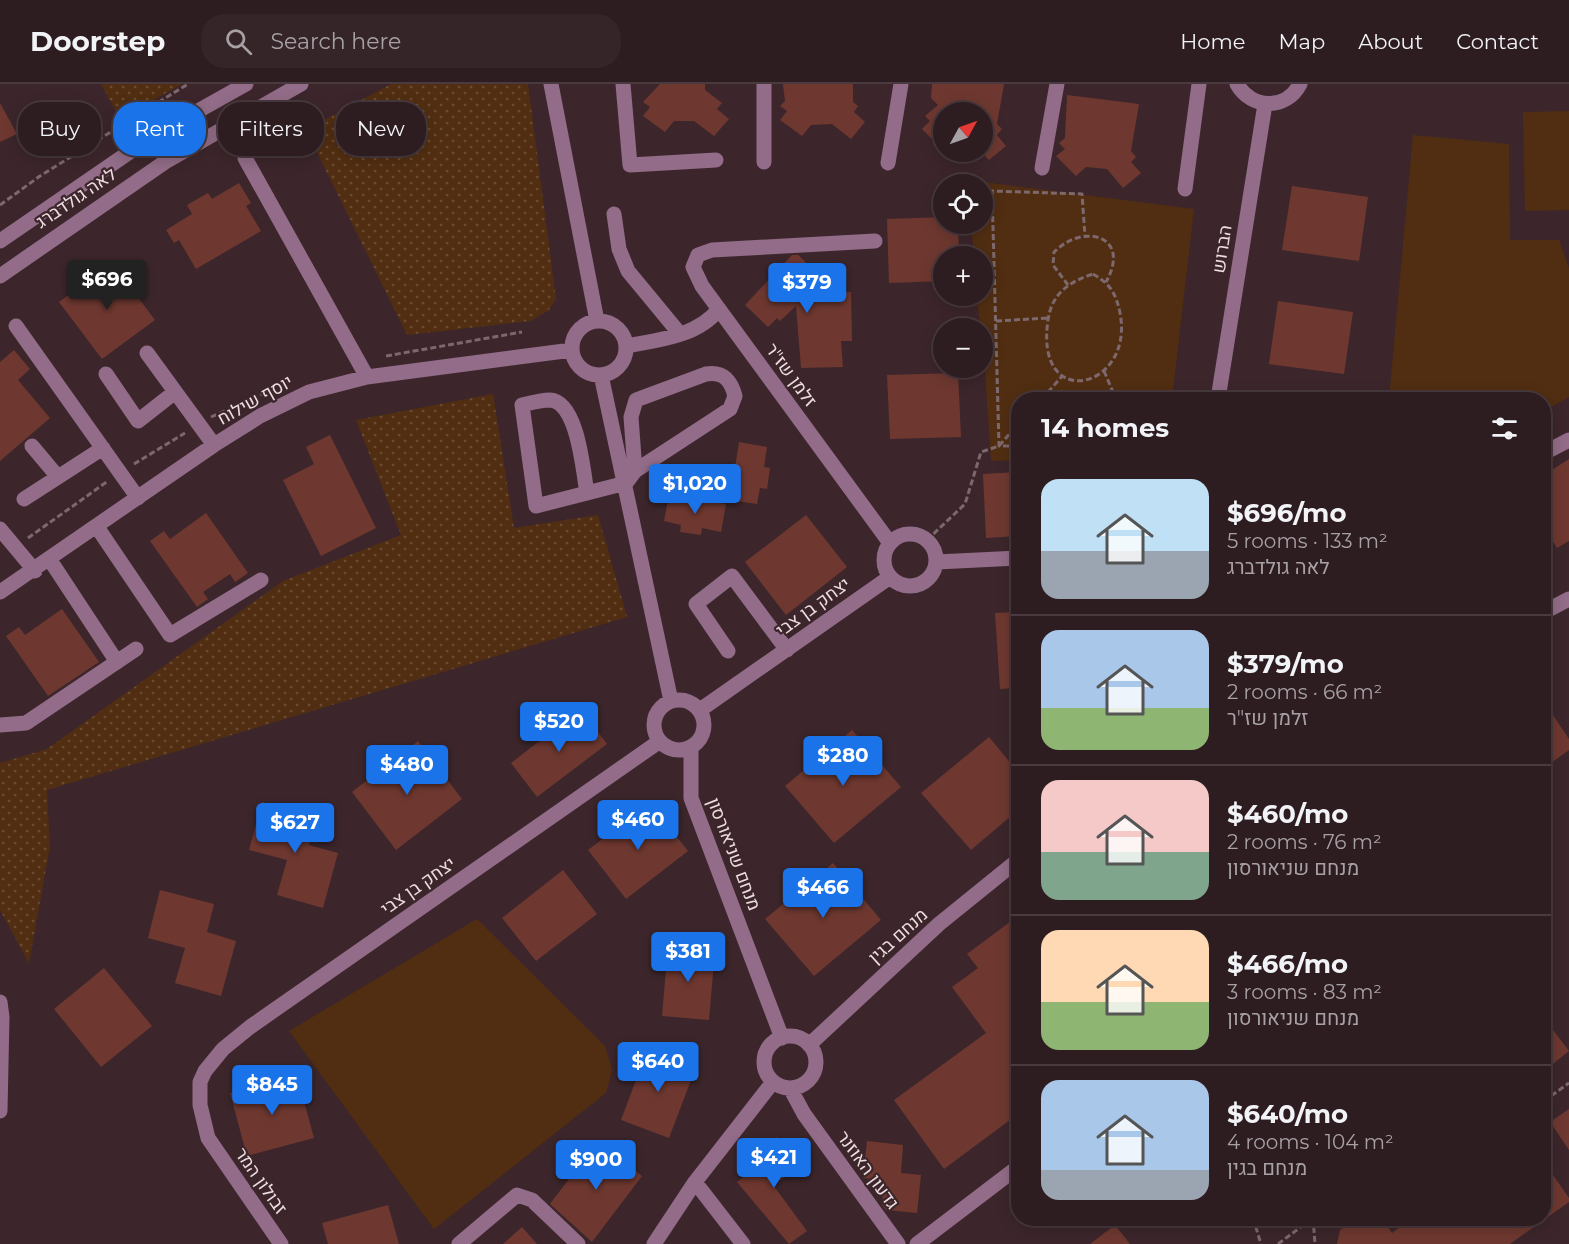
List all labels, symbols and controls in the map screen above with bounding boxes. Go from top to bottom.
search box [201,14,621,68]
text: Doorstep [30,24,165,58]
icon: search [222,25,255,58]
text: Search here [270,28,401,55]
text: Home [1180,29,1245,54]
text: Map [1278,29,1325,54]
text: About [1358,29,1423,54]
text: Contact [1456,29,1539,54]
chip: Buy [18,102,101,156]
chip: Rent [113,102,206,156]
chip: Filters [218,102,324,156]
chip: New [336,102,426,156]
north arrow [933,102,993,162]
map controls [933,102,993,378]
street label: לאה גולדברג [32,163,120,233]
button: locate [933,174,993,234]
street label: הברוש [1207,223,1237,275]
button: + [933,246,993,306]
pin: $696 [71,260,143,311]
pin: $379 [771,263,843,314]
text: $696 [82,267,132,291]
text: $379 [782,270,832,294]
button: − [933,318,993,378]
street label: זלמן שז"ר [761,339,821,411]
street label: יוסף שילוח [213,370,297,430]
text: 14 homes [1041,412,1169,444]
icon: filters [1488,412,1521,445]
pin: $1,020 [646,464,744,515]
text: $1,020 [663,471,727,495]
text: $696/mo [1227,497,1346,529]
icon: home [1089,503,1161,575]
text: 5 rooms · 133 m² [1227,529,1388,553]
text: לאה גולדברג [1227,555,1330,579]
street label: יצחק בן צבי [772,573,854,641]
text: $379/mo [1227,648,1344,680]
icon: home [1089,654,1161,726]
text: 2 rooms · 66 m² [1227,680,1382,704]
pin: $520 [523,702,595,753]
text: זלמן שז"ר [1227,706,1308,730]
text: $520 [534,709,584,733]
pin: $280 [807,736,879,787]
text: $280 [817,743,869,767]
pin: $480 [371,745,443,796]
text: $480 [380,752,434,776]
street label: מנחם שניאורסון [702,795,766,913]
text: $460/mo [1227,798,1348,830]
pin: $460 [602,800,674,851]
pin: $627 [259,803,331,854]
icon: home [1089,804,1161,876]
text: $460 [611,807,665,831]
text: $627 [270,810,320,834]
text: 2 rooms · 76 m² [1227,830,1382,854]
street label: יצחק בן צבי [376,852,460,920]
text: מנחם שניאורסון [1227,856,1359,880]
pin: $466 [787,868,859,919]
text: $466 [797,875,849,899]
street label: מנחם בגין [864,904,932,968]
pin: $381 [652,932,724,983]
text: $381 [665,939,711,963]
text: $466/mo [1227,948,1348,980]
icon: home [1089,954,1161,1026]
text: 3 rooms · 83 m² [1227,980,1382,1004]
text: מנחם שניאורסון [1227,1006,1359,1030]
pin: $640 [622,1042,694,1093]
text: $640 [632,1049,684,1073]
pin: $845 [236,1065,308,1116]
text: $845 [246,1072,298,1096]
text: $640/mo [1227,1098,1348,1130]
icon: home [1089,1104,1161,1176]
street label: גדעון האוזנר [832,1127,904,1213]
text: 4 rooms · 104 m² [1227,1130,1394,1154]
pin: $421 [738,1138,810,1189]
pin: $900 [560,1140,632,1191]
street label: זבולון המר [230,1143,292,1219]
text: $421 [751,1145,797,1169]
text: $900 [570,1147,622,1171]
text: מנחם בגין [1227,1156,1307,1180]

